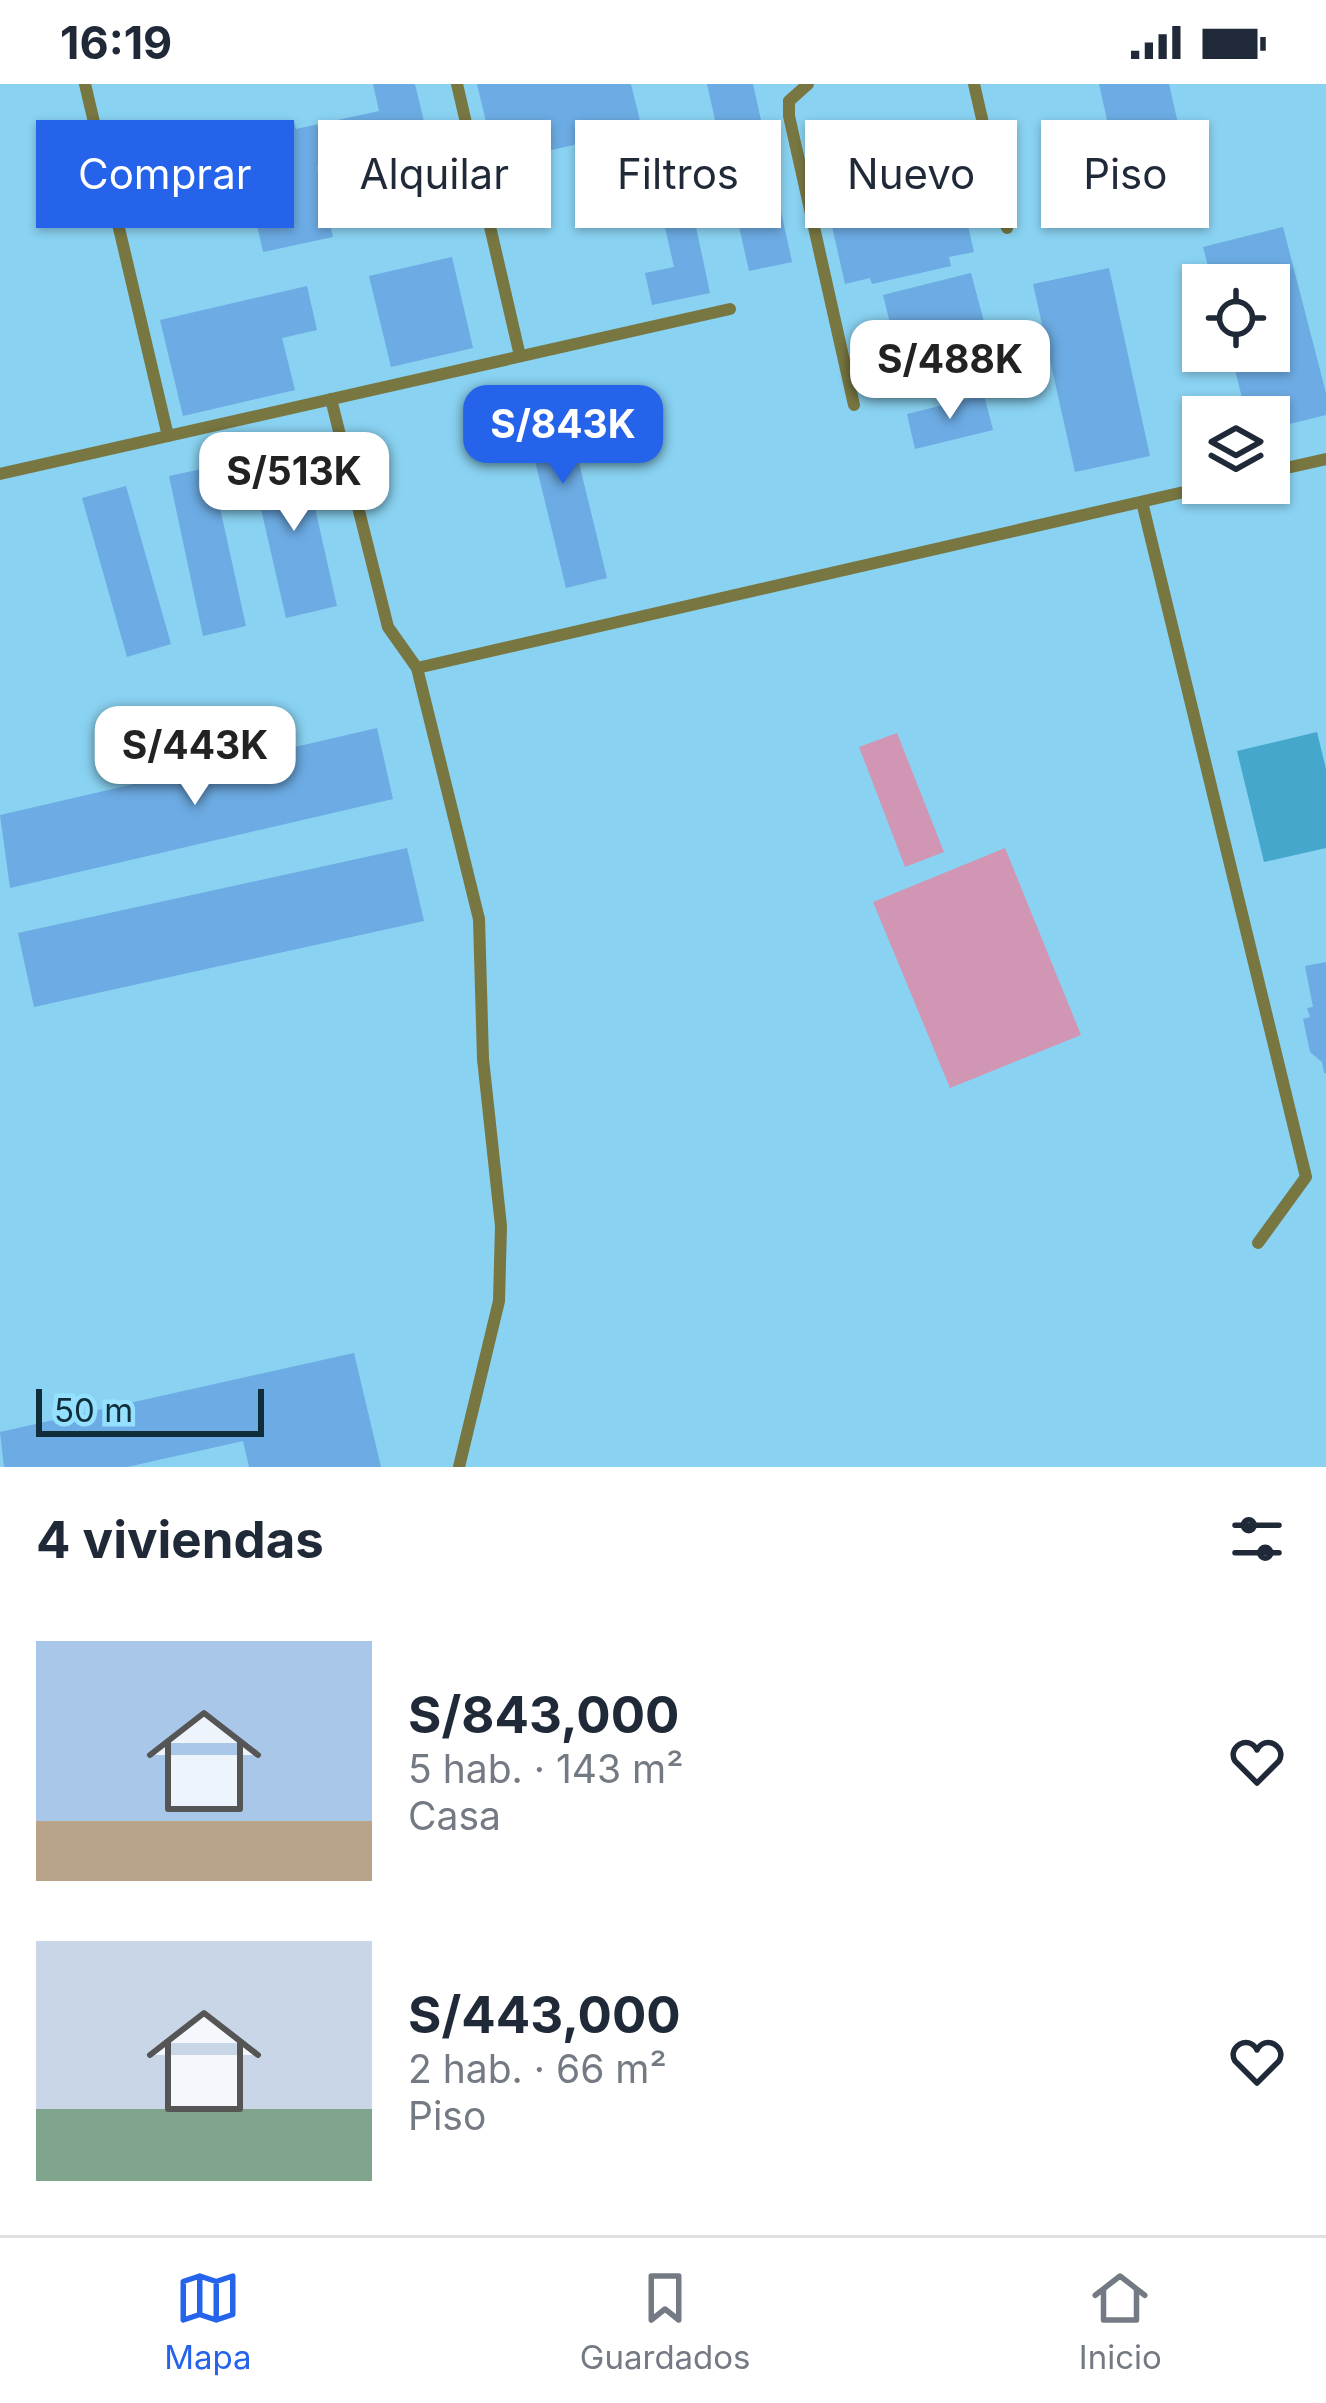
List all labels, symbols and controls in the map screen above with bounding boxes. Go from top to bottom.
text: 16:19 [60,15,172,70]
chip: Comprar [36,120,294,228]
chip: Alquilar [318,120,551,228]
chip: Filtros [575,120,781,228]
chip: Nuevo [805,120,1017,228]
chip: Piso [1041,120,1209,228]
map controls [1182,264,1290,504]
button: locate [1182,264,1290,372]
pin: S/488K [852,320,1048,422]
text: S/488K [877,335,1023,382]
pin: S/843K [465,385,661,487]
button: layers [1182,396,1290,504]
text: S/843K [490,400,636,447]
pin: S/513K [196,432,392,534]
text: S/513K [226,447,362,494]
pin: S/443K [97,706,293,808]
text: S/443K [122,721,268,768]
scale bar [36,1383,264,1436]
text: 50 m [54,1390,133,1430]
icon: filters [1224,1506,1290,1572]
text: 4 viviendas [36,1509,324,1570]
text: S/843,000 [408,1684,679,1745]
icon: home [132,1689,276,1833]
icon: heart [1224,1728,1290,1794]
text: 5 hab. · 143 m² [408,1745,683,1792]
text: Casa [408,1792,501,1839]
text: S/443,000 [408,1984,681,2045]
icon: home [132,1989,276,2133]
icon: heart [1224,2028,1290,2094]
text: 2 hab. · 66 m² [408,2045,667,2092]
text: Piso [408,2092,486,2139]
tab: Mapa [164,2265,252,2377]
tab: Guardados [580,2265,751,2377]
tab: Inicio [1079,2265,1162,2377]

